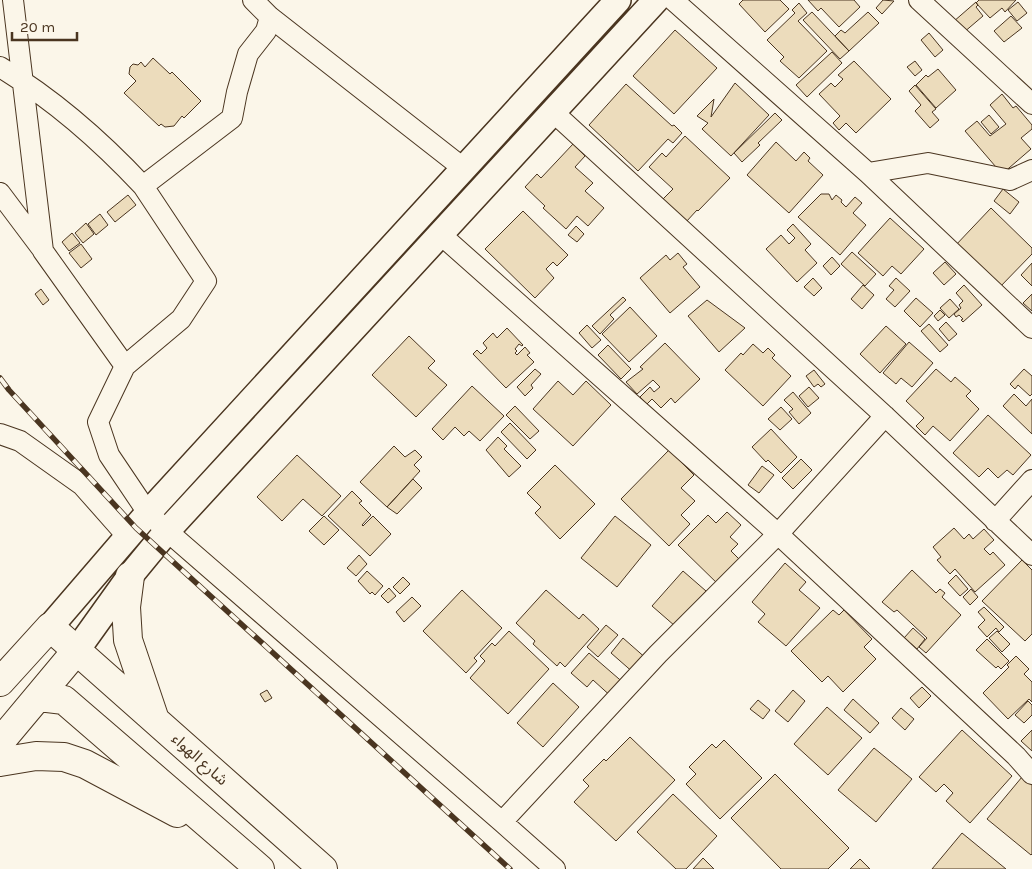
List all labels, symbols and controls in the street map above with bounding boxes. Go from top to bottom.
scale bar [12,10,78,42]
text: 20 m [20,18,55,36]
street label: شارع الهواء [166,729,232,791]

